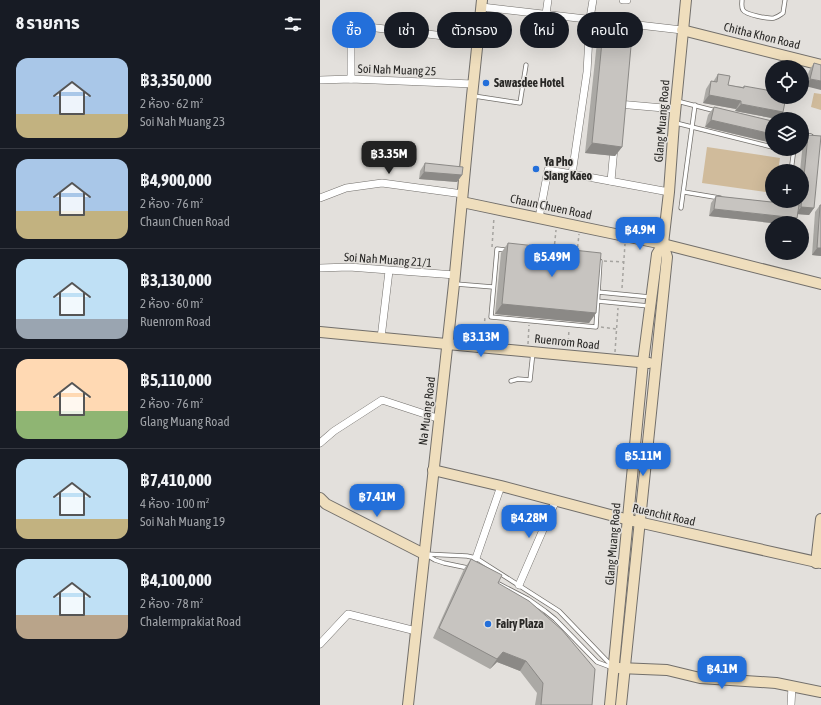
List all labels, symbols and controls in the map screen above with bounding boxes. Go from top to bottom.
chip: ซื้อ [332,12,376,48]
chip: เช่า [384,12,429,48]
chip: ตัวกรอง [437,12,512,48]
chip: ใหม่ [520,12,569,48]
chip: คอนโด [577,12,643,48]
text: 8 รายการ [16,13,80,33]
icon: filters [282,13,304,35]
street label: Chitha Khon Road [722,20,802,52]
map controls [765,60,809,260]
button: locate [765,60,809,104]
street label: Soi Nah Muang 25 [358,62,436,78]
text: ฿3,350,000 [140,70,212,90]
icon: home [48,74,96,122]
place label: Sawasdee Hotel [494,76,565,90]
marker: Sawasdee Hotel [481,78,491,88]
street label: Glang Muang Road [651,79,673,163]
text: 2 ห้อง · 62 m² [140,96,203,111]
button: layers [765,112,809,156]
text: Soi Nah Muang 23 [140,114,225,129]
pin: ฿3.35M [356,141,422,175]
text: ฿3.35M [371,146,407,161]
place label: Ya Pho Siang Kaeo [543,155,593,183]
marker: Ya Pho Siang Kaeo [531,164,541,174]
button: + [765,164,809,208]
text: ฿4,900,000 [140,170,212,190]
icon: home [48,175,96,223]
street label: Chaun Chuen Road [509,192,593,222]
text: 2 ห้อง · 76 m² [140,196,203,211]
text: Chaun Chuen Road [140,214,230,229]
button: − [765,216,809,260]
pin: ฿4.9M [612,217,668,251]
text: ฿4.9M [625,222,655,237]
pin: ฿5.49M [519,244,585,278]
text: ฿5.49M [534,249,570,264]
street label: Soi Nah Muang 21/1 [344,250,433,270]
text: ฿3,130,000 [140,270,212,290]
icon: home [48,275,96,323]
text: 2 ห้อง · 60 m² [140,296,203,311]
text: Ruenrom Road [140,314,211,329]
pin: ฿3.13M [448,324,514,358]
text: ฿3.13M [463,329,499,344]
street label: Ruenrom Road [534,332,600,352]
text: ฿5,110,000 [140,370,212,390]
icon: home [48,375,96,423]
street label: Na Muang Road [416,376,438,446]
text: 2 ห้อง · 76 m² [140,396,203,411]
text: Glang Muang Road [140,414,230,429]
pin: ฿5.11M [610,443,676,477]
text: ฿5.11M [625,448,661,463]
text: ฿7,410,000 [140,470,212,490]
icon: home [48,475,96,523]
pin: ฿7.41M [344,484,410,518]
text: ฿7.41M [359,489,395,504]
text: 4 ห้อง · 100 m² [140,496,209,511]
street label: Ruenchit Road [631,501,697,529]
street label: Glang Muang Road [602,502,624,586]
pin: ฿4.28M [496,505,562,539]
text: ฿4.28M [511,510,547,525]
text: Soi Nah Muang 19 [140,514,225,529]
text: ฿4,100,000 [140,570,212,590]
icon: home [48,575,96,623]
text: 2 ห้อง · 78 m² [140,596,203,611]
text: Chalermprakiat Road [140,614,241,629]
place label: Fairy Plaza [496,617,544,631]
marker: Fairy Plaza [483,619,493,629]
pin: ฿4.1M [694,656,750,690]
text: ฿4.1M [707,661,737,676]

